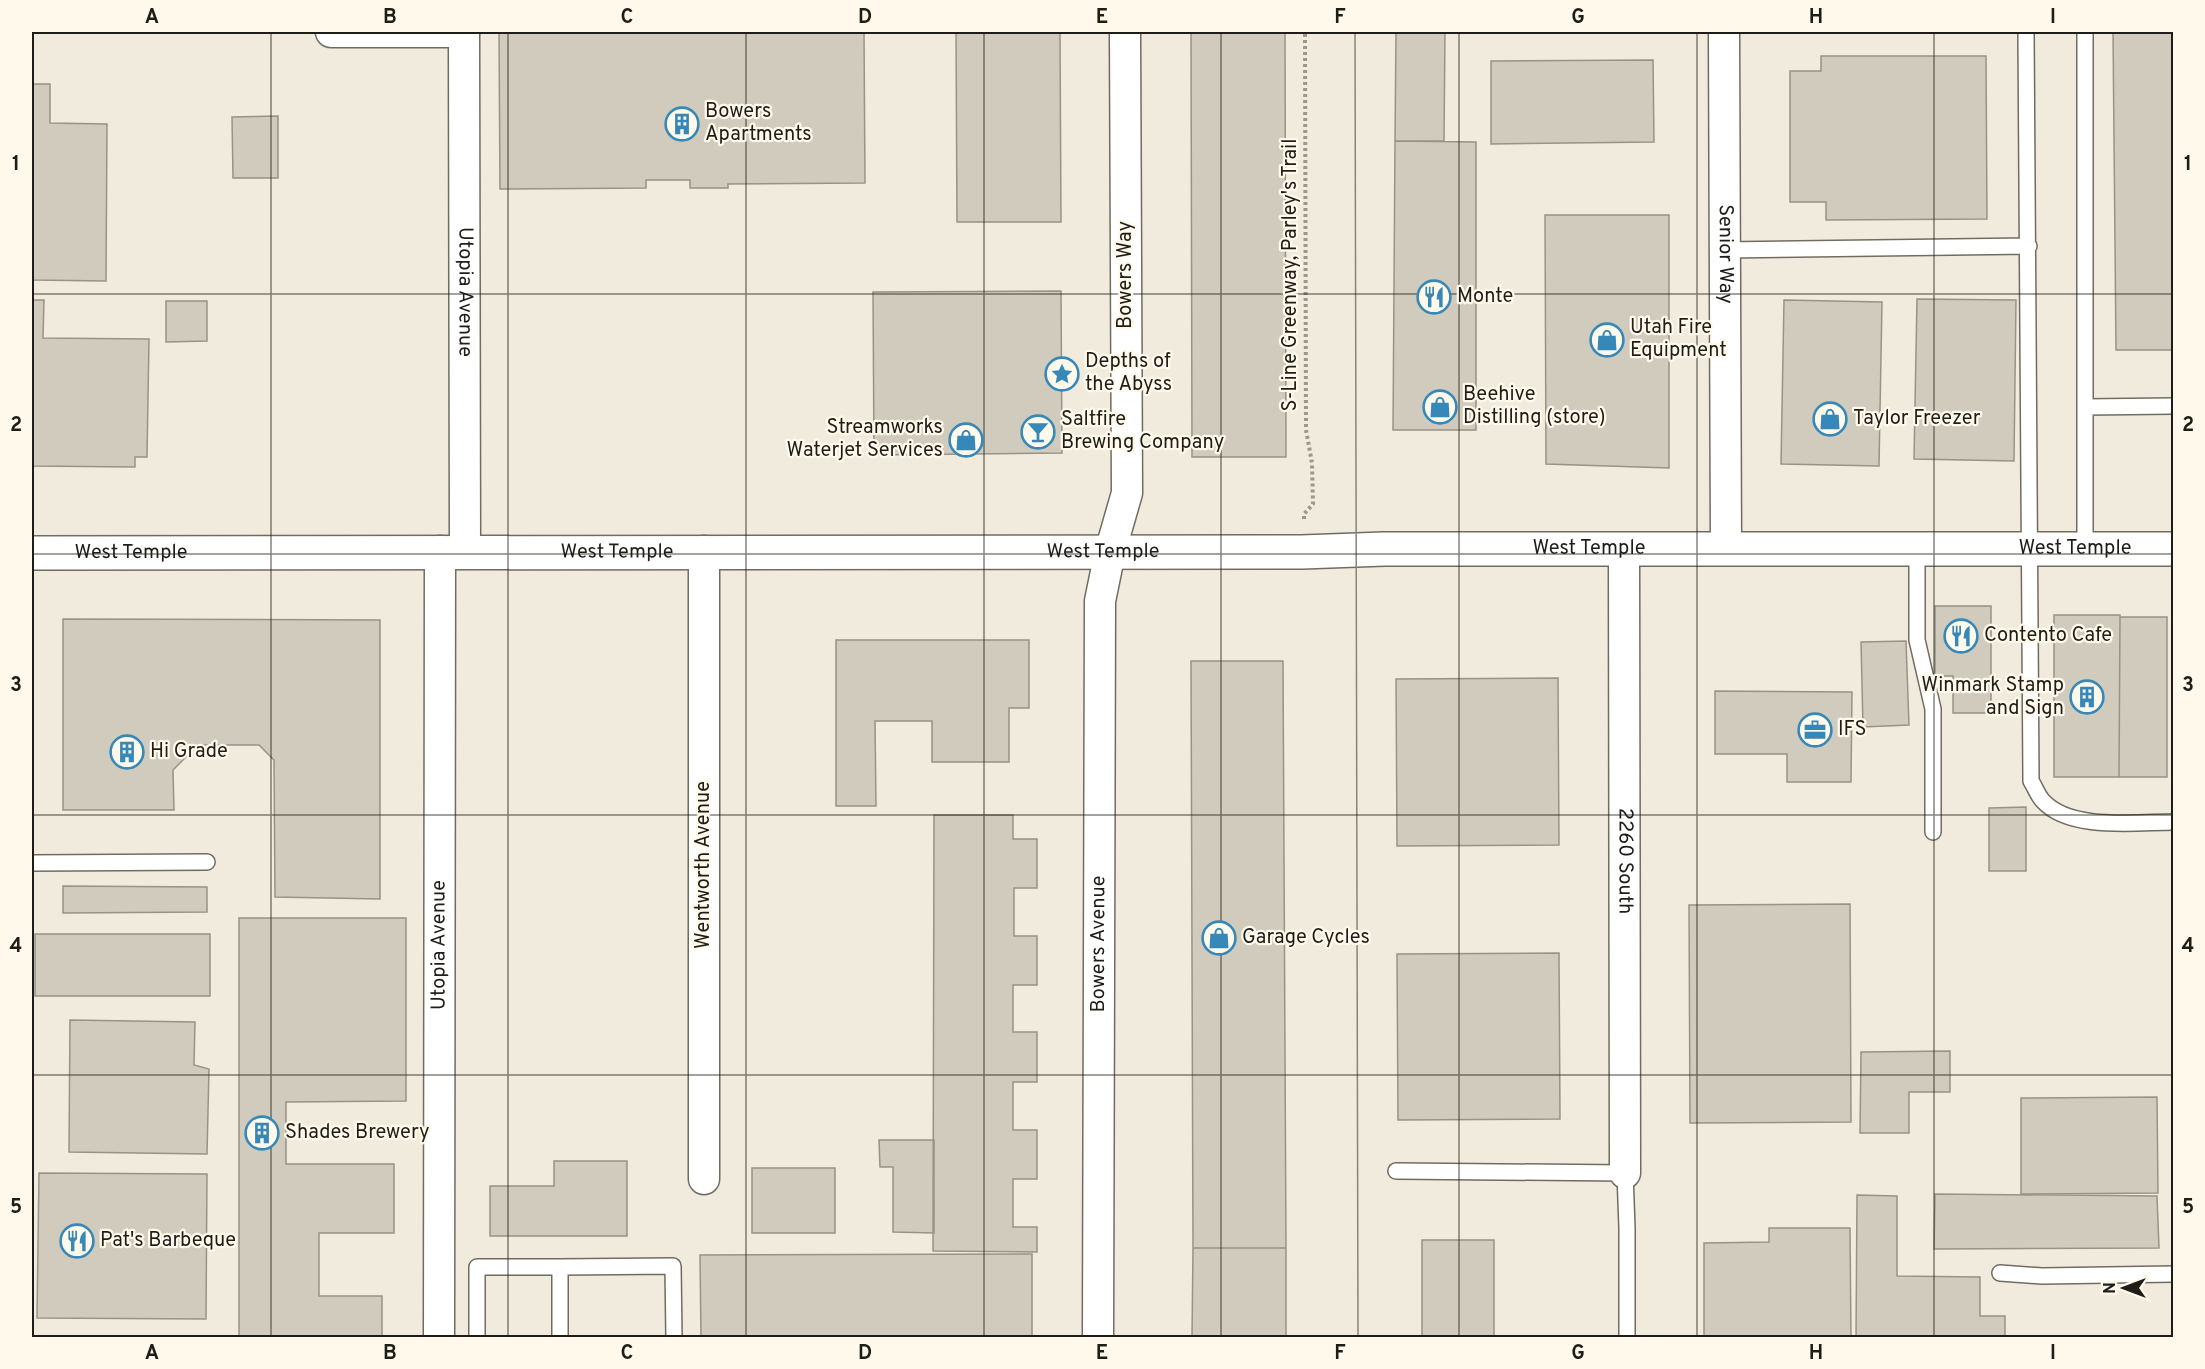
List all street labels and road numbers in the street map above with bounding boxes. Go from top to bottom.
street label: S-Line Greenway, Parley's Trail [1278,139,1304,411]
street label: Senior Way [1712,204,1738,304]
street label: Bowers Way [1113,221,1139,329]
street label: Utopia Avenue [451,227,478,357]
street label: West Temple [1532,536,1645,562]
street label: West Temple [2018,536,2131,562]
street label: West Temple [560,539,674,566]
street label: West Temple [1046,539,1160,565]
street label: West Temple [74,540,188,566]
street label: Wentworth Avenue [691,781,717,949]
street label: 2260 South [1611,808,1638,914]
street label: Bowers Avenue [1086,875,1112,1013]
street label: Utopia Avenue [426,880,453,1010]

